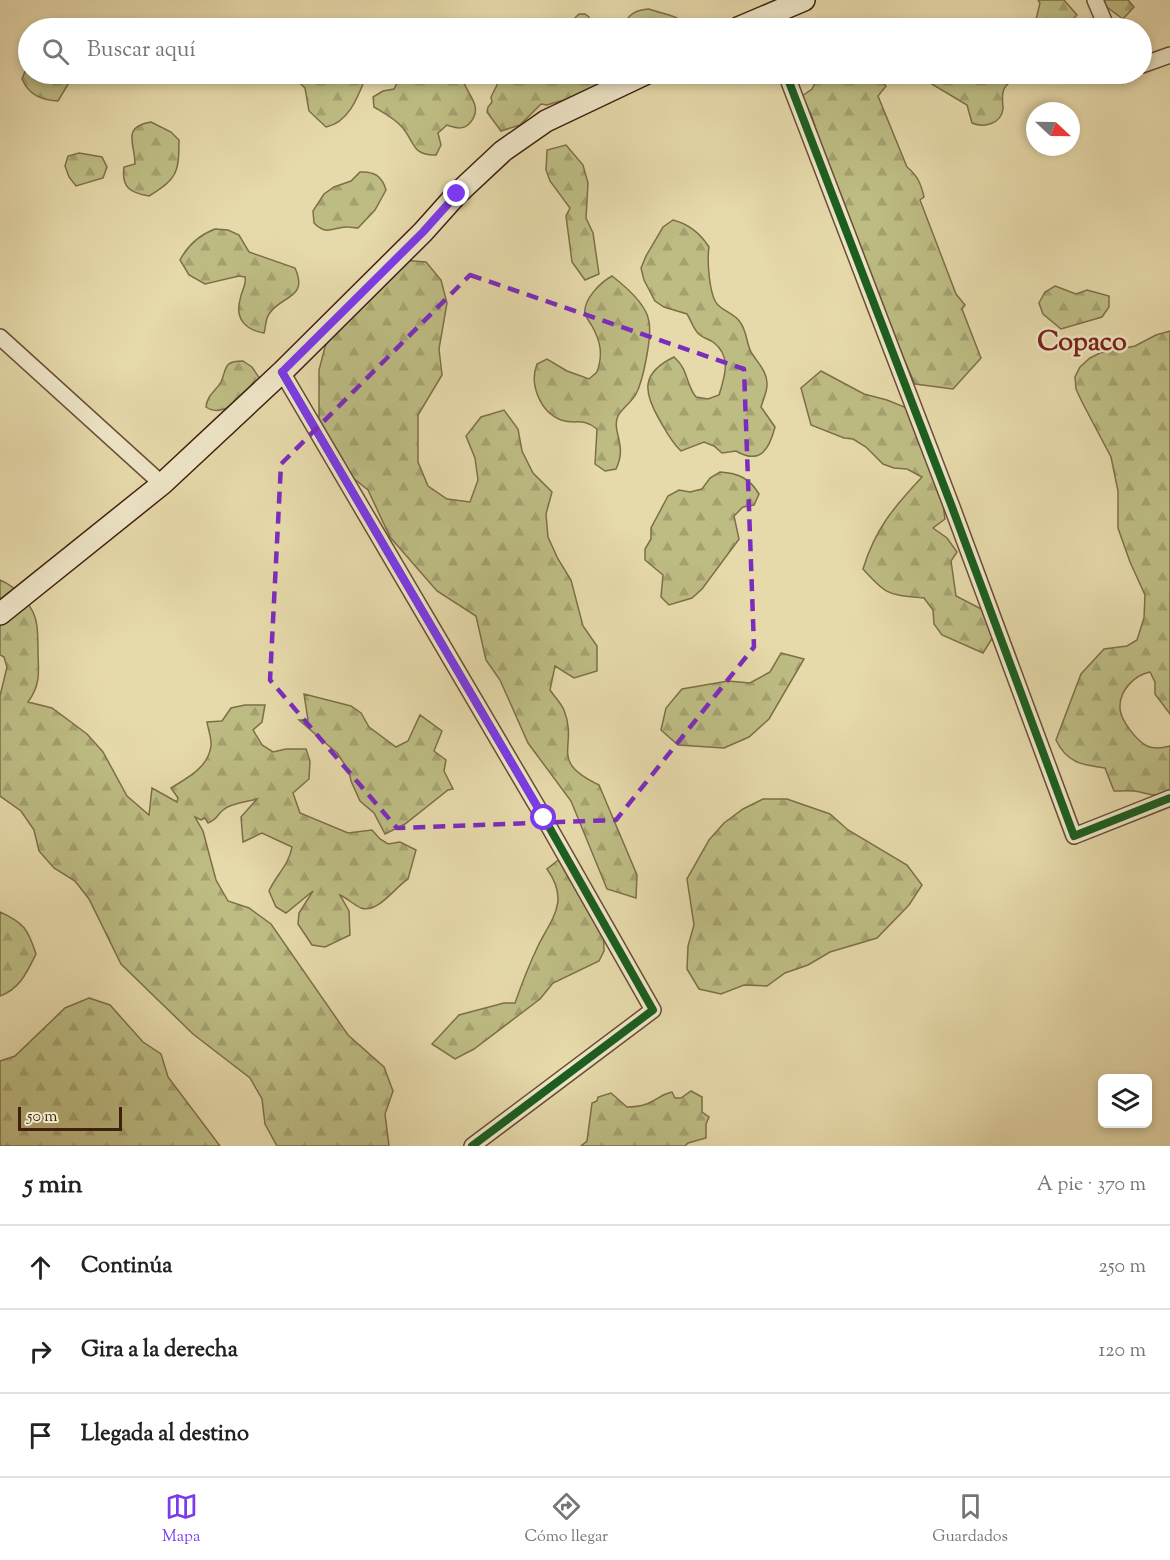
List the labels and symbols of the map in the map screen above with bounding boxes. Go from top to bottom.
north arrow [1026,102,1080,156]
route end [443,180,469,206]
district label: Copaco [1037,324,1127,363]
route start [530,804,556,830]
scale bar [18,1104,122,1132]

